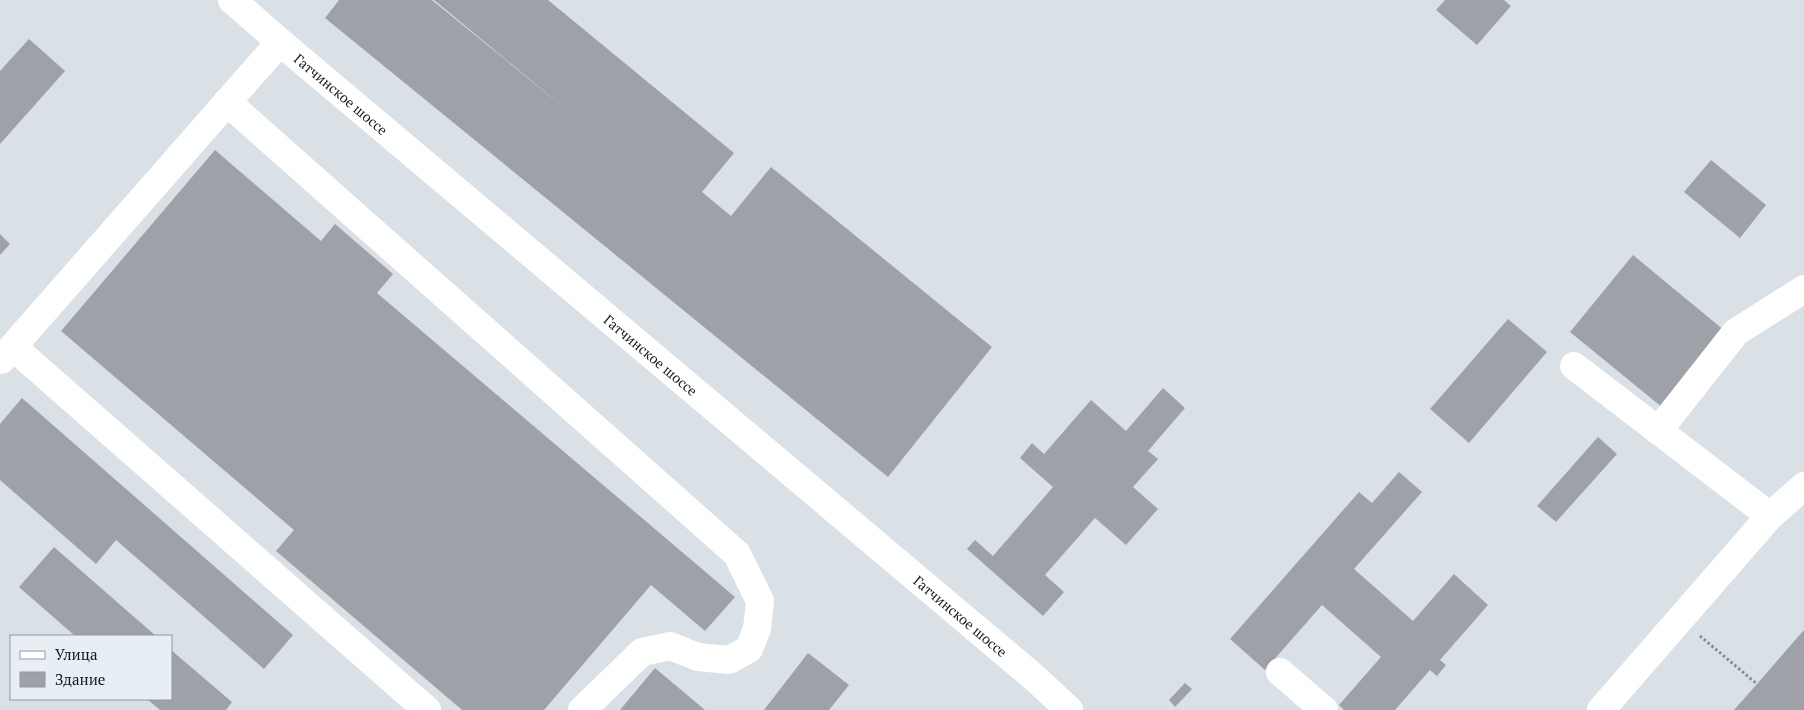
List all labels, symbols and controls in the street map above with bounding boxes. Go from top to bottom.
street label: Гатчинское шоссе [291,49,392,139]
street label: Гатчинское шоссе [600,310,702,400]
street label: Гатчинское шоссе [910,571,1012,661]
legend [10,635,172,700]
text: Улица [55,644,98,664]
text: Здание [55,669,105,689]

